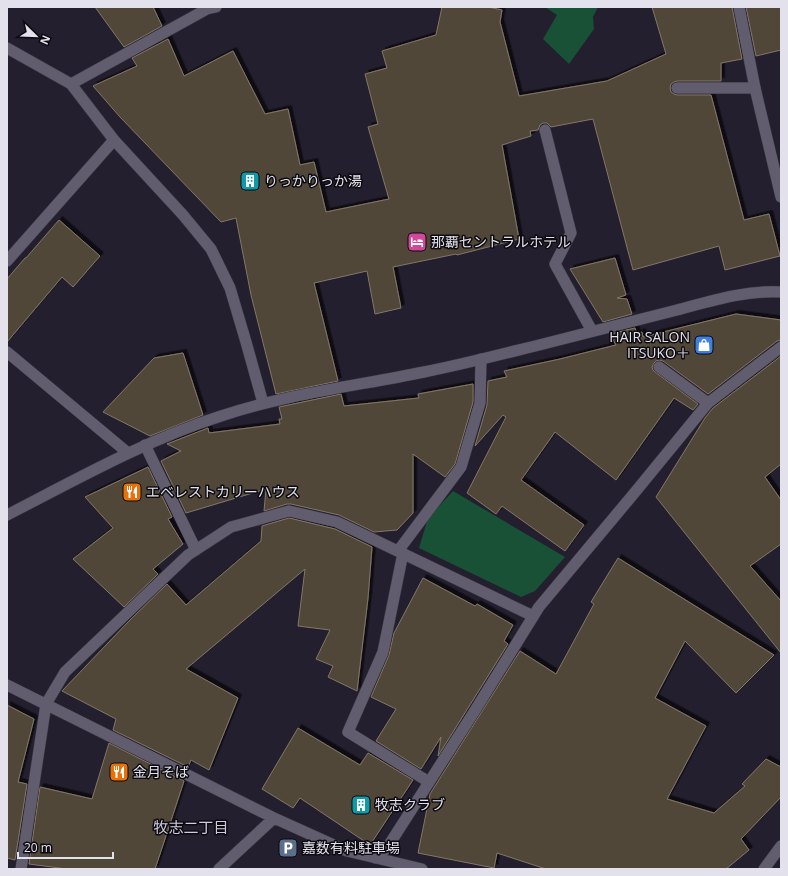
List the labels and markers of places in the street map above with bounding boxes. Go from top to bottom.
building icon: りっかりっか湯 [239,170,261,192]
place label: りっかりっか湯 [264,171,362,190]
hotel icon: 那覇セントラルホテル [406,231,428,253]
place label: 那覇セントラルホテル [431,232,571,251]
place label: HAIR SALON ITSUKO＋ [609,327,690,362]
shop icon: HAIR SALON ITSUKO＋ [693,334,715,356]
restaurant icon: エベレストカリーハウス [121,481,143,503]
place label: エベレストカリーハウス [146,482,300,501]
restaurant icon: 金月そば [108,761,130,783]
place label: 金月そば [133,762,189,781]
building icon: 牧志クラブ [350,794,372,816]
place label: 牧志クラブ [375,795,445,814]
parking icon: 嘉数有料駐車場 [277,837,299,859]
place label: 嘉数有料駐車場 [302,838,400,857]

